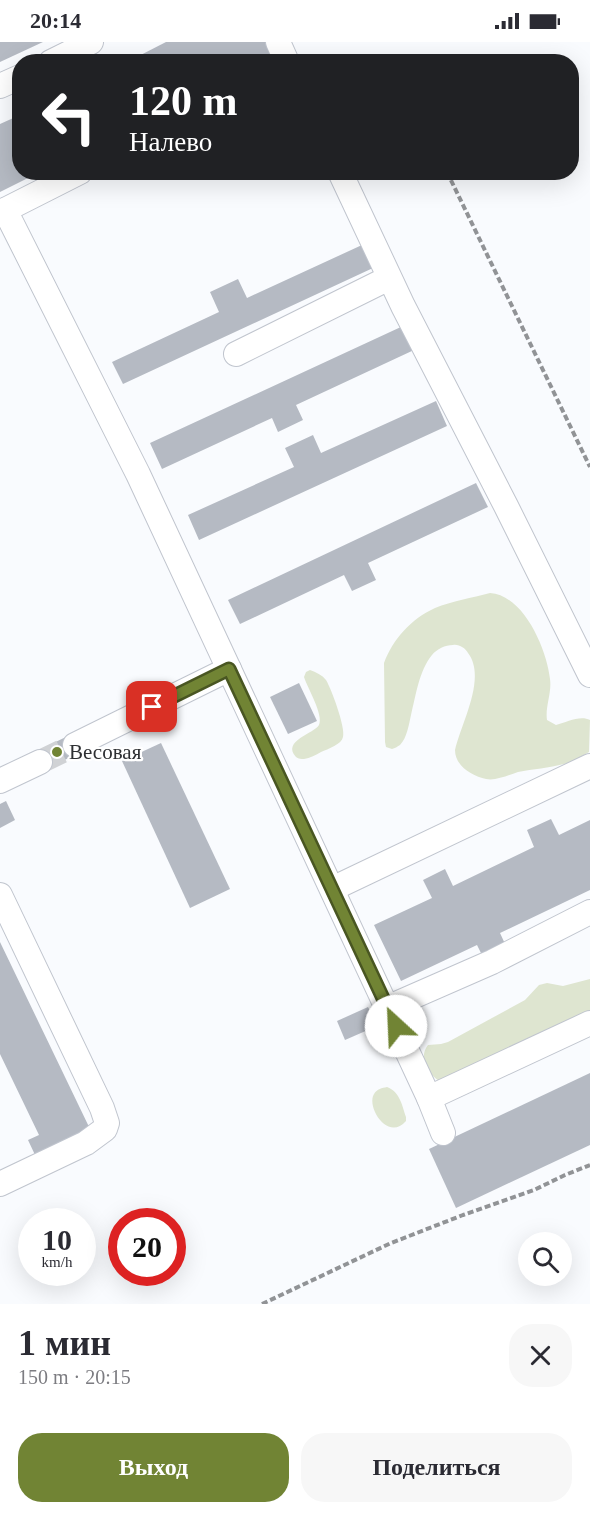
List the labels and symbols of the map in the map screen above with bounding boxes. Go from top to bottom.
pin [126,681,177,732]
place label: Весовая [69,740,142,764]
marker: Весовая [50,745,64,759]
position arrow [364,994,428,1058]
speed limit sign: 20 [108,1208,186,1286]

